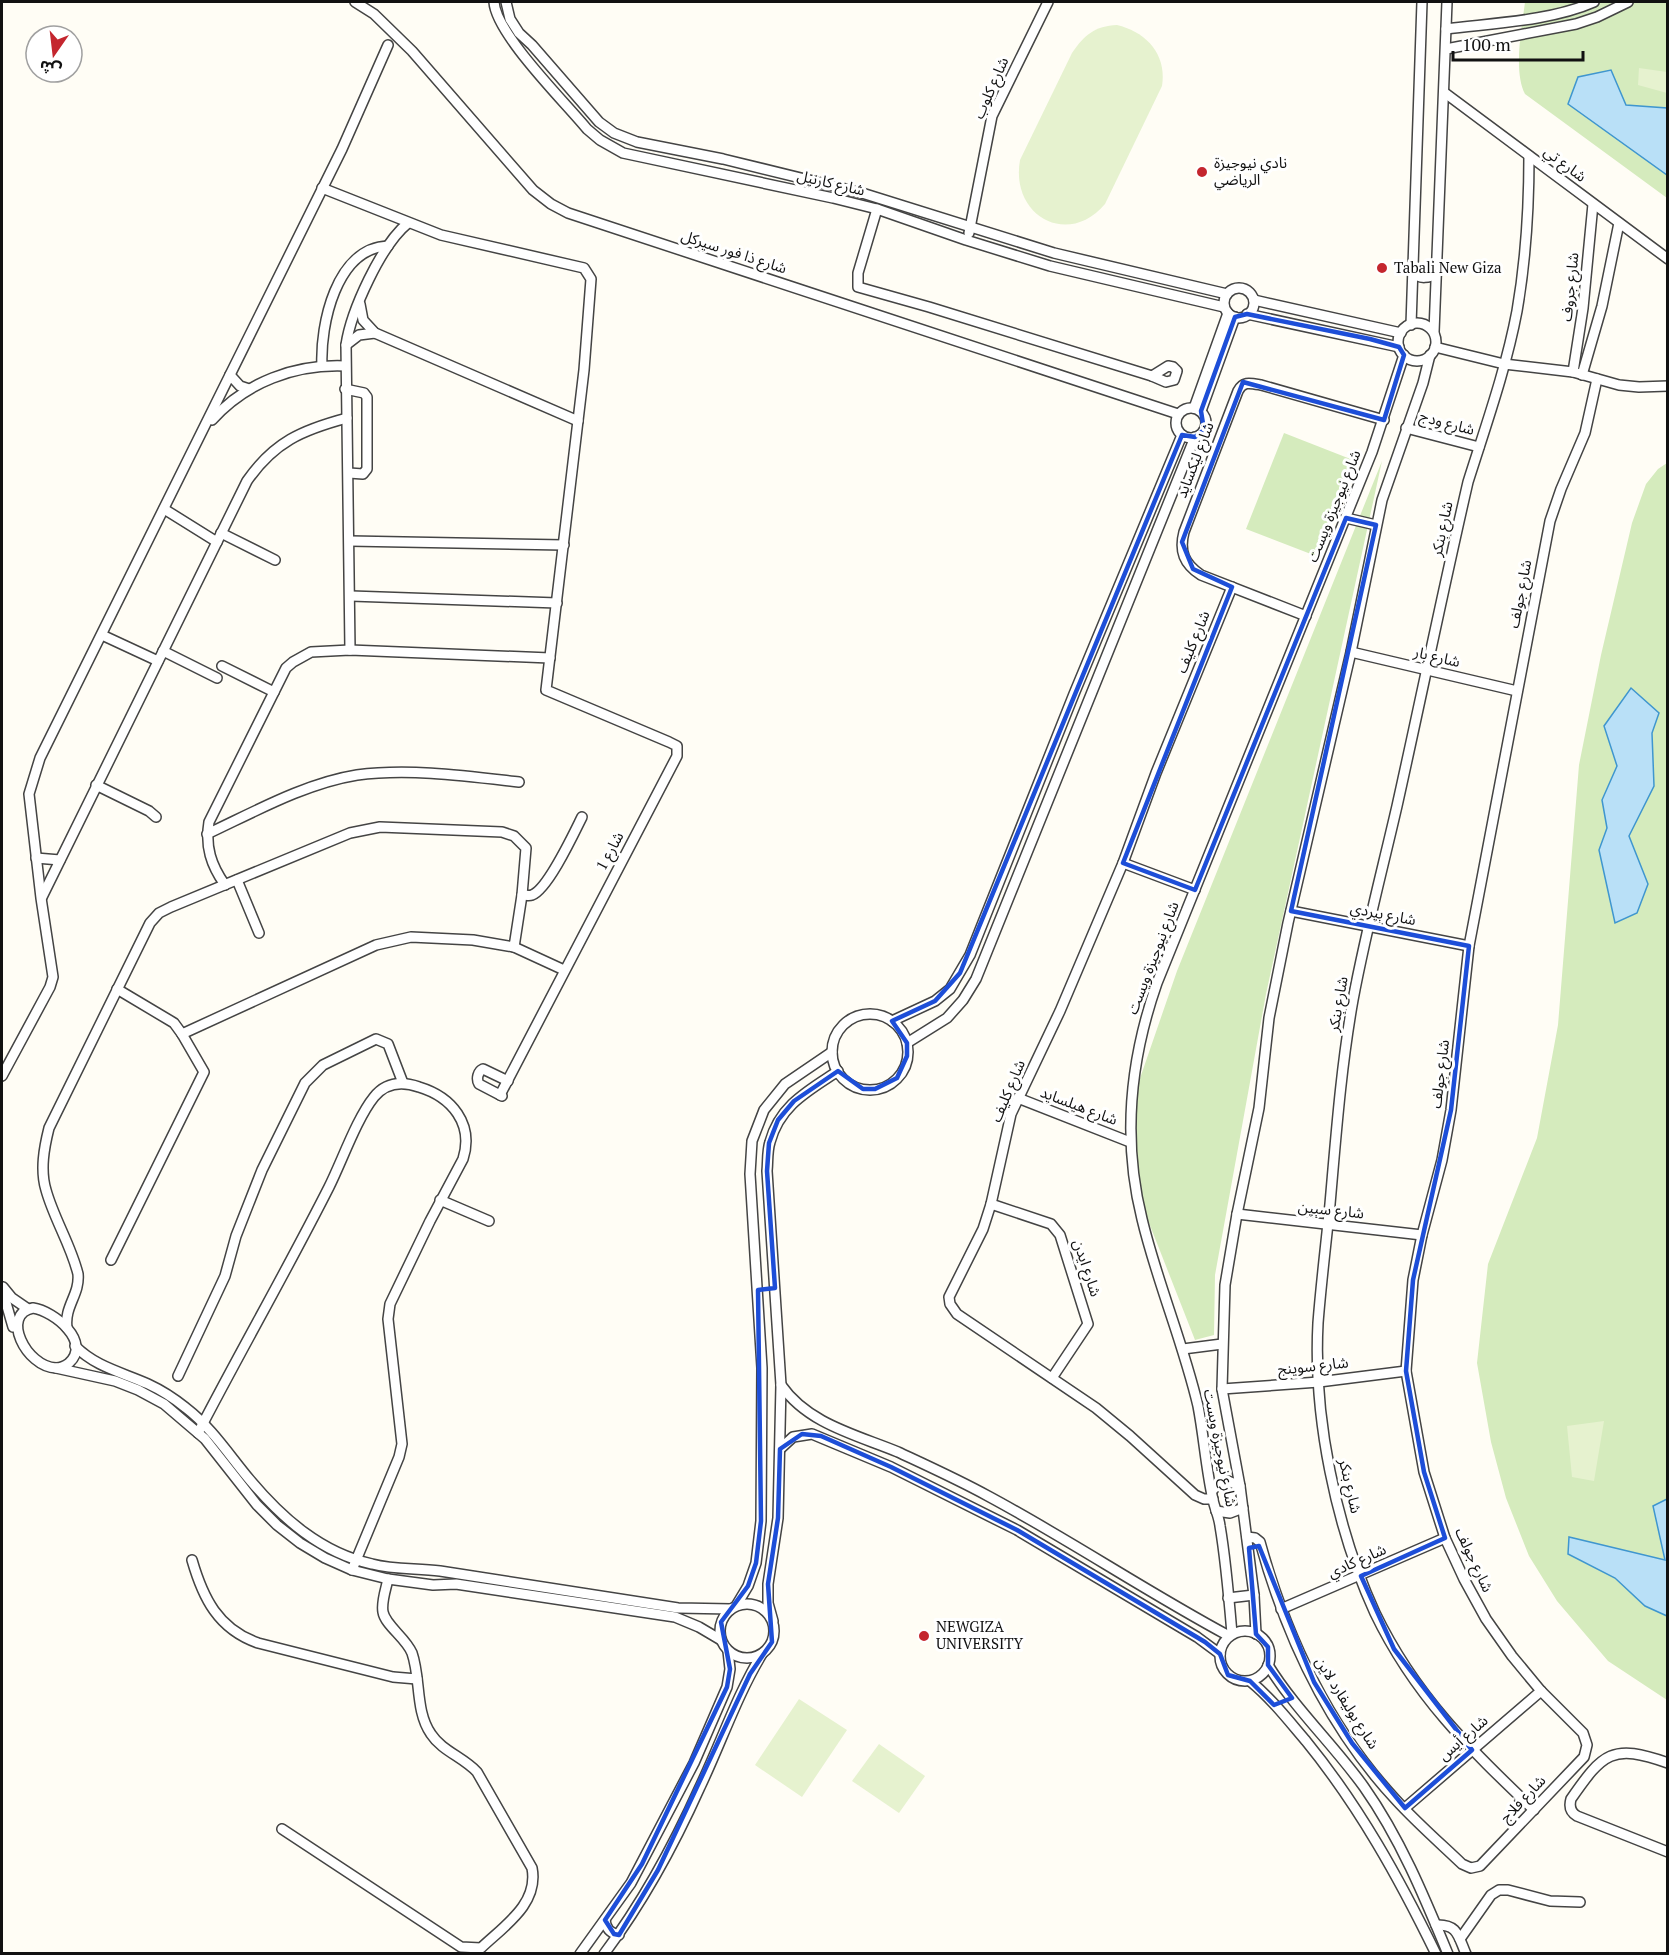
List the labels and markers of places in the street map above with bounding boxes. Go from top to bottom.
place label: نادي نيوجيزة الرياضي [1214,152,1287,191]
marker: نادي نيوجيزة الرياضي [1195,165,1209,179]
place label: Tabali New Giza [1394,257,1502,277]
marker: Tabali New Giza [1375,261,1389,275]
place label: NEWGIZA UNIVERSITY [936,1616,1023,1653]
marker: NEWGIZA UNIVERSITY [917,1629,931,1643]

